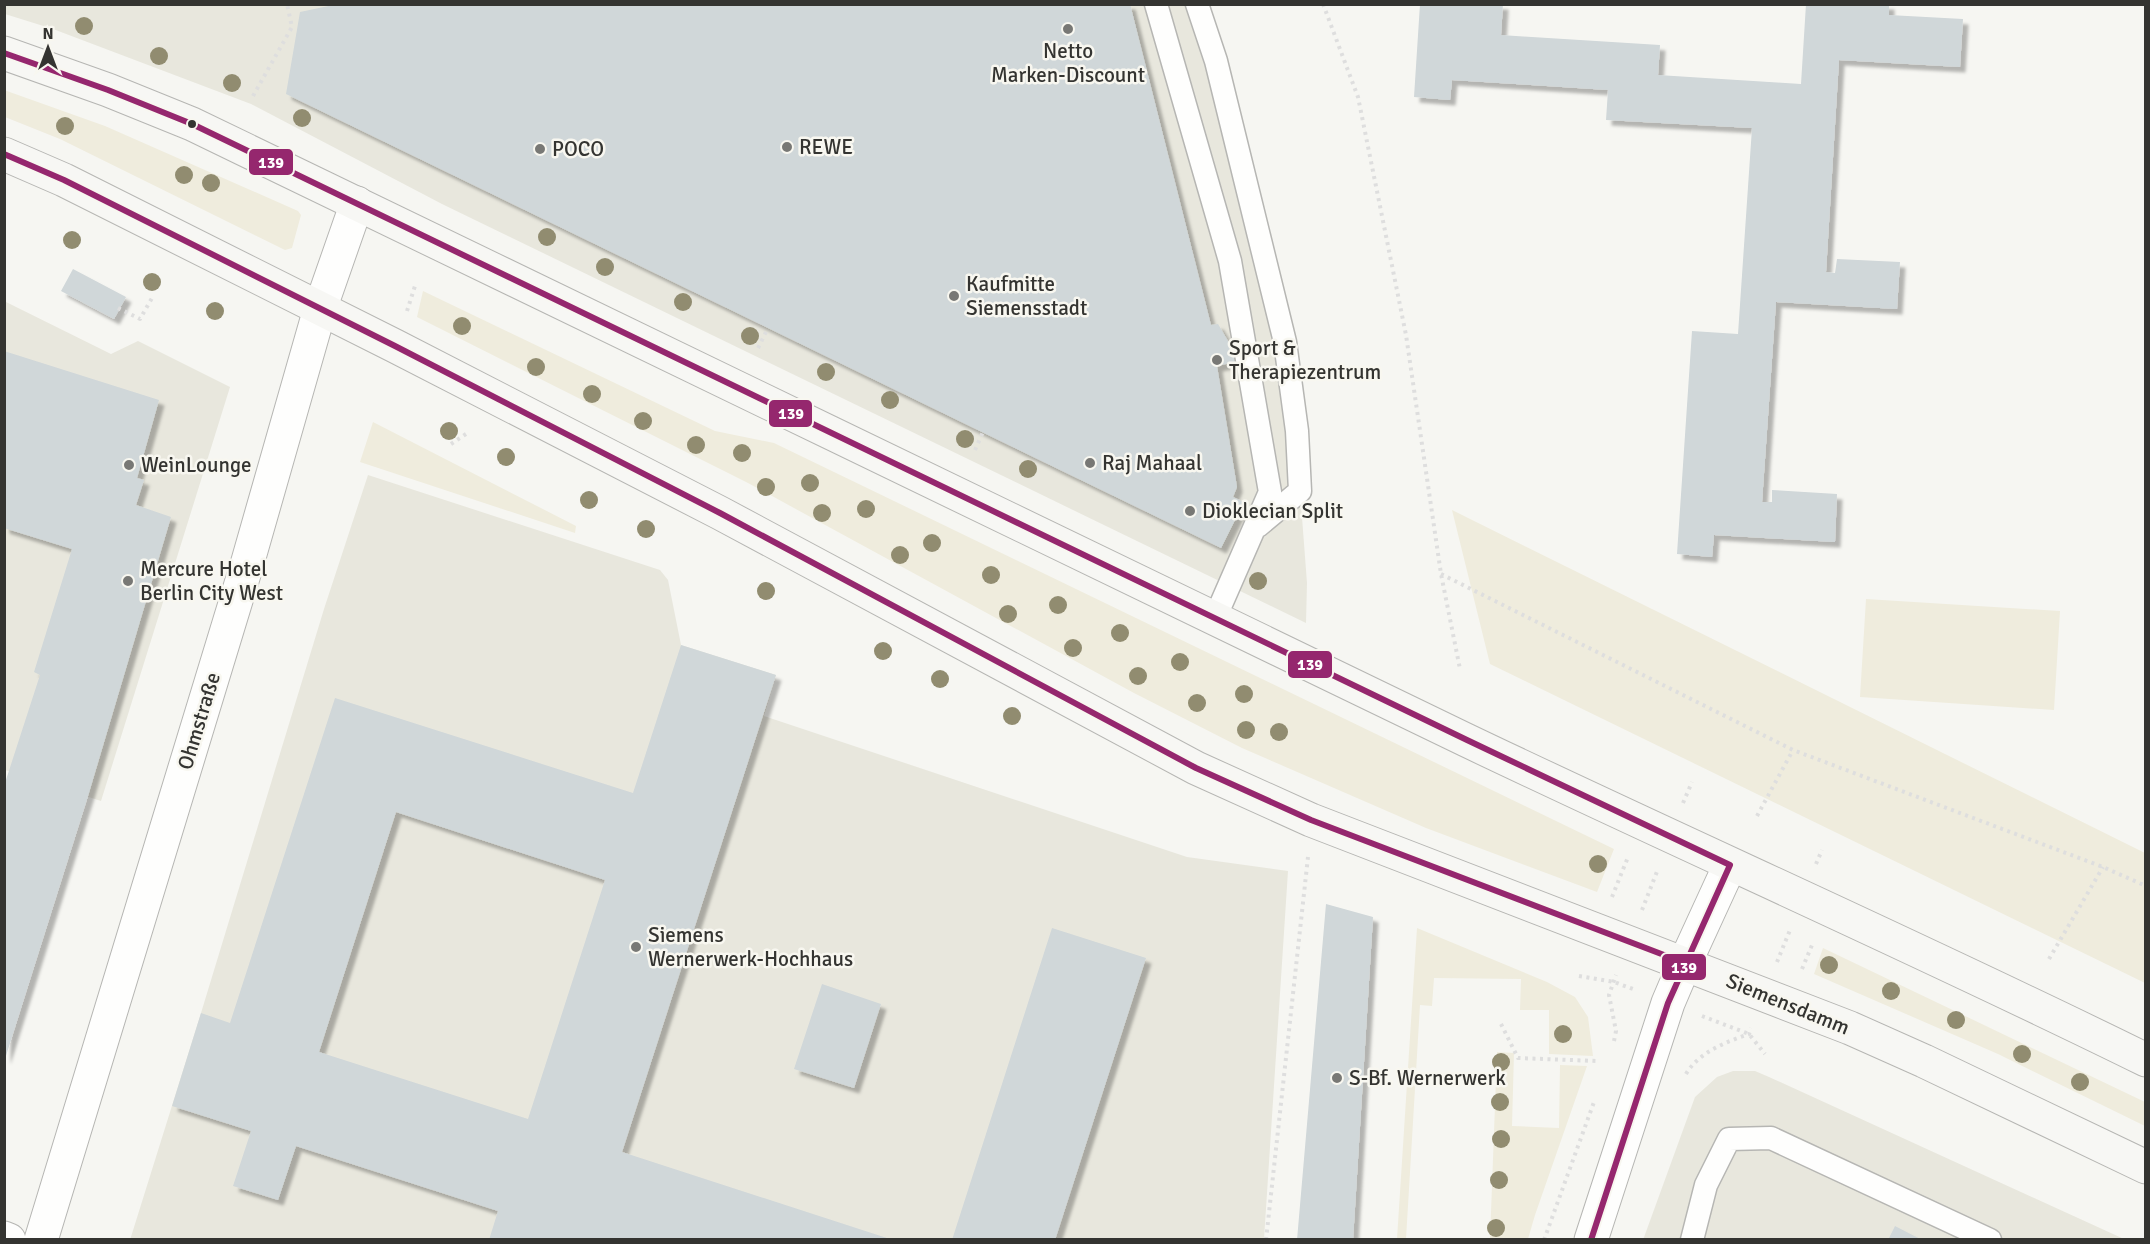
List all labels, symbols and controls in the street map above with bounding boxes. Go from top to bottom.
north arrow [18,18,78,78]
marker: Netto Marken-Discount [1061,22,1075,36]
text: N [42,24,54,44]
place label: Netto Marken-Discount [991,38,1145,88]
unlabelled marker [186,118,198,130]
place label: REWE [799,134,853,160]
place label: POCO [552,136,604,162]
marker: REWE [780,140,794,154]
marker: POCO [533,142,547,156]
line badge: 139 [248,148,294,176]
text: 139 [258,153,284,173]
place label: Kaufmitte Siemensstadt [966,271,1087,321]
marker: Kaufmitte Siemensstadt [947,289,961,303]
place label: Sport & Therapiezentrum [1229,335,1381,385]
marker: Sport & Therapiezentrum [1210,353,1224,367]
line badge: 139 [768,399,813,428]
text: 139 [778,404,804,424]
place label: Raj Mahaal [1102,450,1202,476]
place label: WeinLounge [141,452,252,478]
marker: Raj Mahaal [1083,456,1097,470]
marker: WeinLounge [122,458,136,472]
place label: Dioklecian Split [1202,498,1343,524]
marker: Dioklecian Split [1183,504,1197,518]
place label: Mercure Hotel Berlin City West [140,556,283,606]
marker: Mercure Hotel Berlin City West [121,574,135,588]
line badge: 139 [1287,650,1333,679]
text: 139 [1297,655,1323,675]
street label: Ohmstraße [172,669,226,773]
place label: Siemens Wernerwerk-Hochhaus [648,922,853,972]
marker: Siemens Wernerwerk-Hochhaus [629,940,643,954]
line badge: 139 [1661,953,1707,981]
text: 139 [1671,958,1697,978]
street label: Siemensdamm [1722,967,1854,1041]
place label: S-Bf. Wernerwerk [1349,1065,1506,1091]
marker: S-Bf. Wernerwerk [1330,1071,1344,1085]

